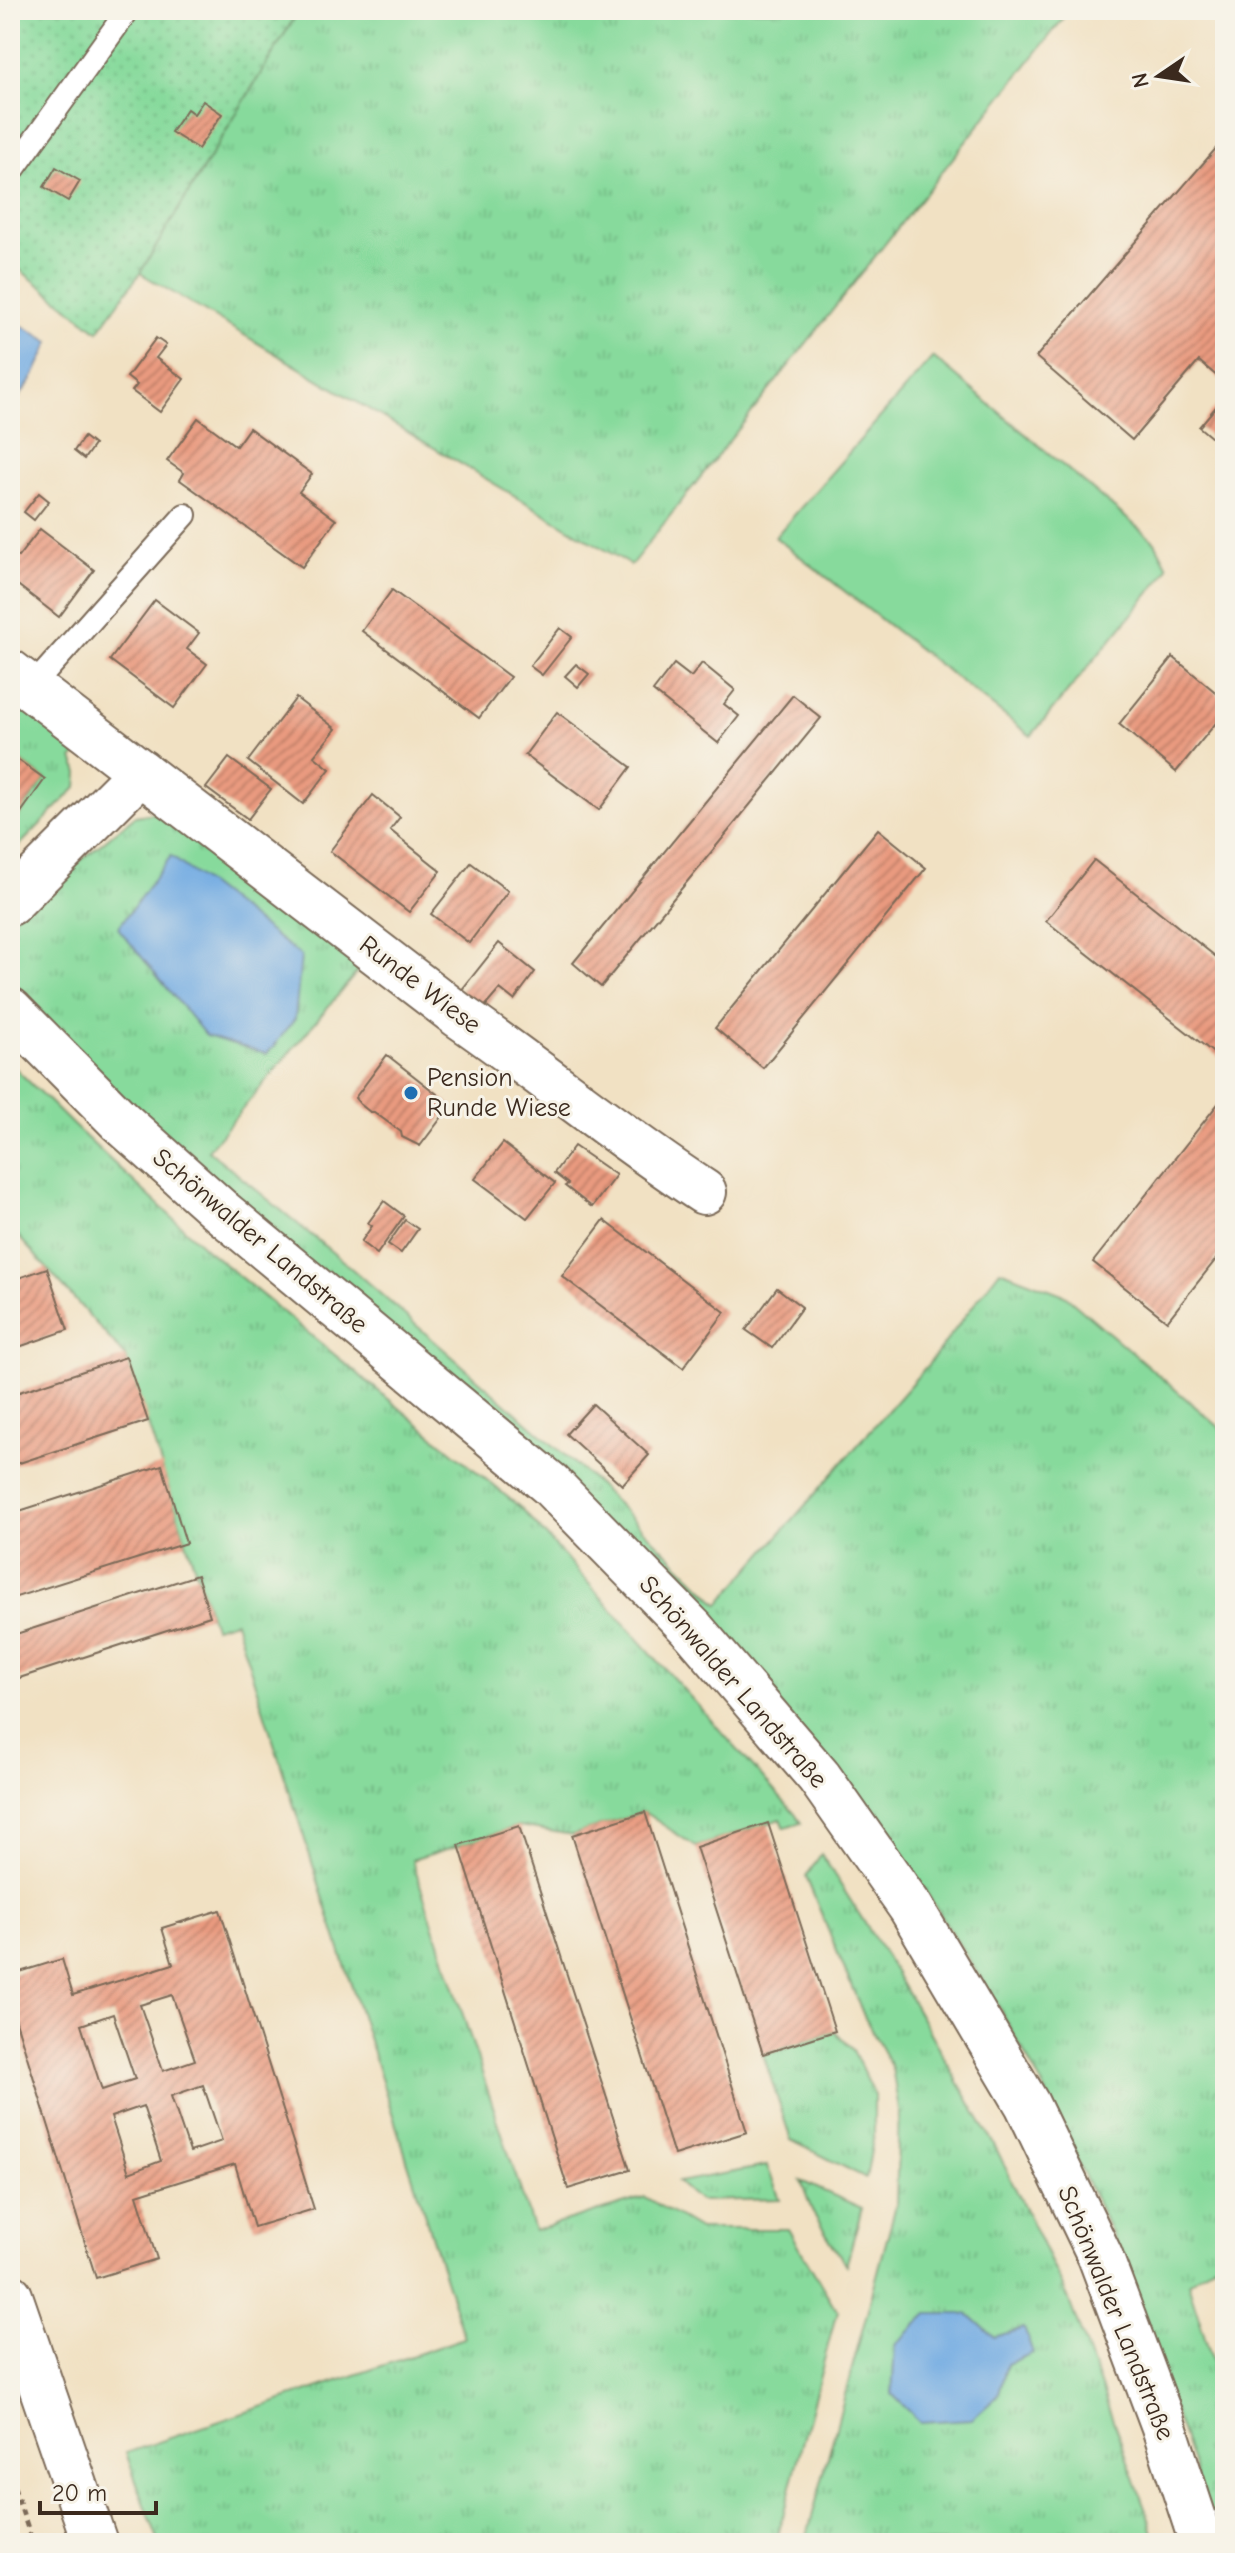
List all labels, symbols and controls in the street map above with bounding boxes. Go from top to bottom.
north arrow [1119,36,1199,116]
text: N [1126,70,1155,90]
street label: Runde Wiese [354,930,486,1040]
place label: Pension Runde Wiese [427,1063,571,1123]
marker: Pension Runde Wiese [402,1084,420,1102]
street label: Schönwalder Landstraße [146,1142,374,1340]
street label: Schönwalder Landstraße [633,1570,833,1794]
street label: Schönwalder Landstraße [1051,2182,1181,2444]
scale bar [40,2465,156,2515]
text: 20 m [52,2479,107,2507]

